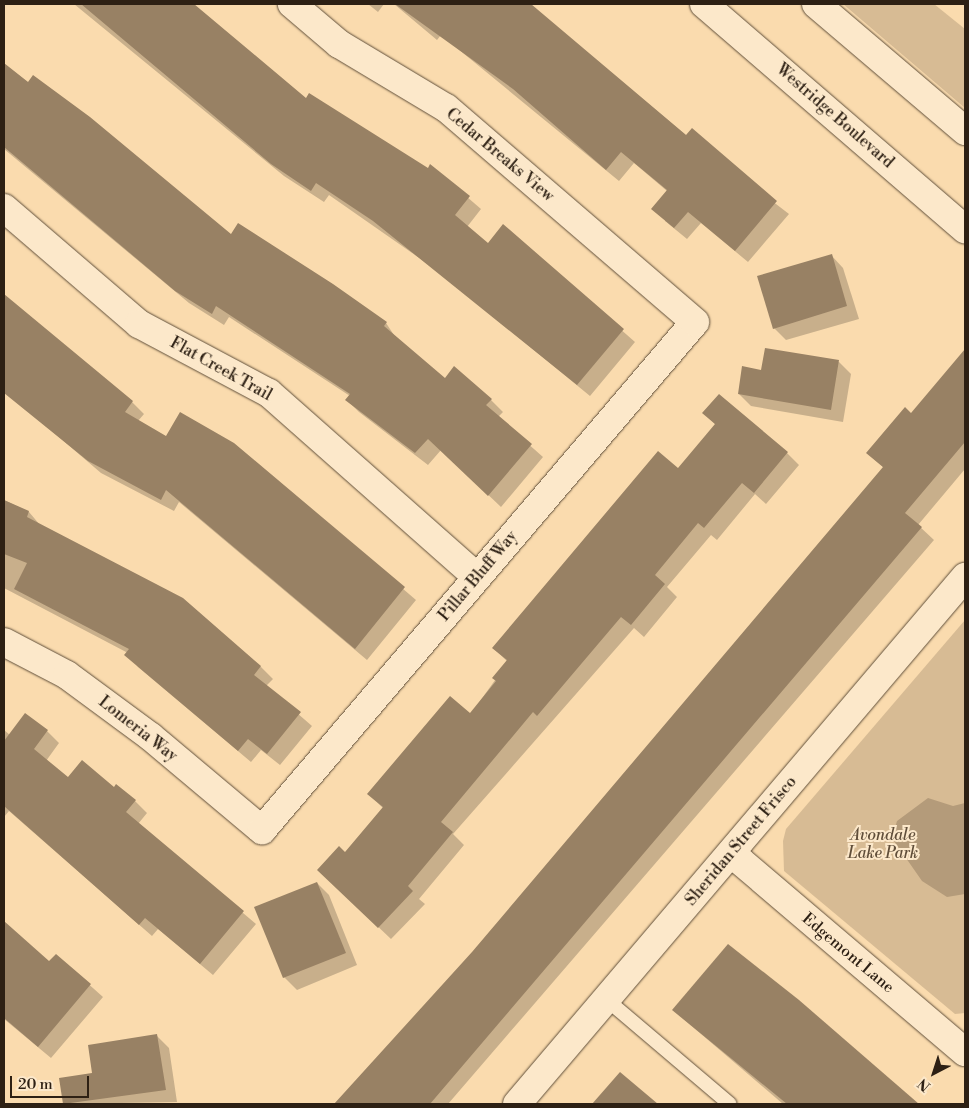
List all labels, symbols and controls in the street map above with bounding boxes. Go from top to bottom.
street label: Westridge Boulevard [772,60,898,172]
street label: Cedar Breaks View [442,104,558,206]
street label: Flat Creek Trail [167,333,275,405]
street label: Pillar Bluff Way [435,527,521,625]
street label: Lomeria Way [95,692,181,766]
street label: Sheridan Street Frisco [681,772,801,910]
park label: Avondale Lake Park [848,825,918,863]
street label: Edgemont Lane [798,909,898,997]
north arrow [909,1048,959,1098]
scale bar [12,1066,91,1098]
text: N [914,1074,934,1095]
text: 20 m [18,1075,53,1094]

